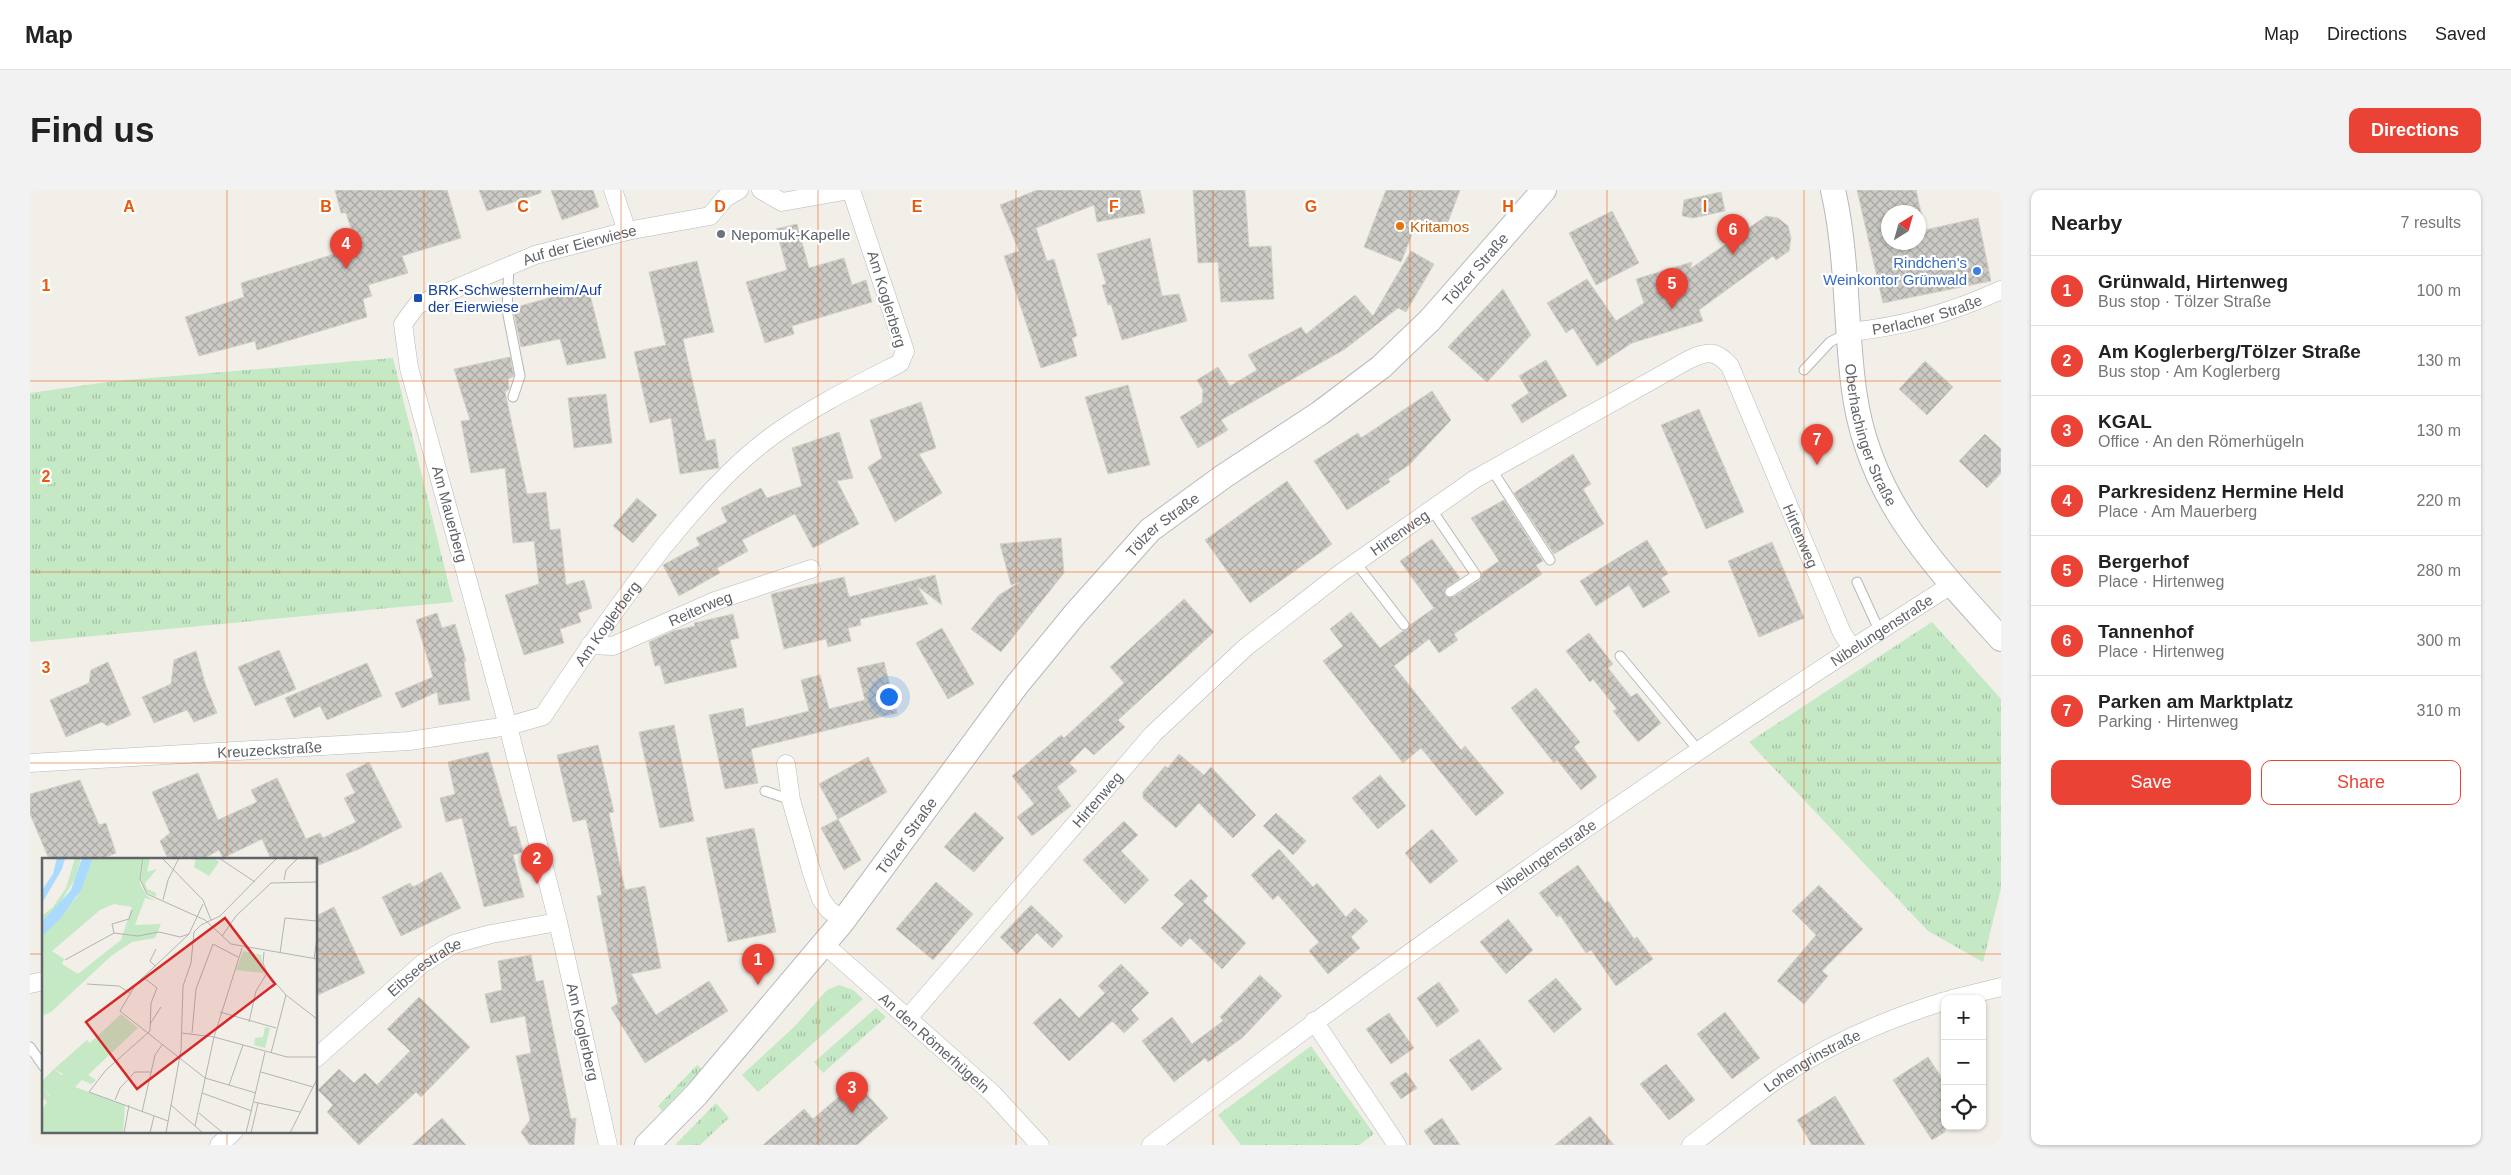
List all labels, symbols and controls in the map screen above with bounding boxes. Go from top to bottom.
text: Map [25,21,73,48]
text: Map [2264,24,2299,44]
text: Directions [2327,24,2407,44]
text: Saved [2435,24,2486,44]
button: Directions [2349,108,2481,153]
text: Find us [30,110,154,149]
text: A [123,198,135,215]
text: B [320,198,332,215]
text: C [517,198,529,215]
text: D [714,198,726,215]
text: E [912,198,923,215]
text: F [1109,198,1119,215]
text: G [1305,198,1317,215]
text: H [1502,198,1514,215]
text: I [1703,198,1707,215]
north arrow [1881,205,1926,250]
text: Nearby [2051,211,2122,234]
pin: 6 [1717,214,1749,255]
text: 7 results [2401,214,2461,231]
place label: Kritamos [1410,218,1469,235]
marker: Kritamos [1394,220,1406,232]
street label: Auf der Eierwiese [519,221,638,268]
place label: Nepomuk-Kapelle [731,226,850,243]
pin: 4 [330,228,362,269]
marker: Nepomuk-Kapelle [715,228,727,240]
street label: Tölzer Straße [1438,229,1511,309]
street label: Am Koglerberg [864,249,910,349]
place label: Rindchen's Weinkontor Grünwald [1823,254,1967,288]
marker: Rindchen's Weinkontor Grünwald [1971,265,1983,277]
pin: 5 [1656,268,1688,309]
text: Grünwald, Hirtenweg [2098,271,2288,292]
text: 1 [42,277,51,294]
place label: BRK-Schwesternheim/Auf der Eierwiese [428,281,602,315]
text: 1 [2063,282,2071,299]
text: 100 m [2417,282,2461,299]
street label: Perlacher Straße [1871,291,1984,338]
marker: BRK-Schwesternheim/Auf der Eierwiese [412,292,424,304]
text: Bus stop · Tölzer Straße [2098,293,2271,310]
text: Am Koglerberg/Tölzer Straße [2098,341,2361,362]
text: 2 [2063,352,2071,369]
text: 130 m [2417,352,2461,369]
street label: Oberhachinger Straße [1843,363,1901,509]
text: Bus stop · Am Koglerberg [2098,363,2280,380]
text: KGAL [2098,411,2152,432]
text: 3 [2063,422,2071,439]
text: 130 m [2417,422,2461,439]
pin: 7 [1801,424,1833,465]
text: Office · An den Römerhügeln [2098,433,2304,450]
street label: Am Mauerberg [429,464,471,564]
text: 2 [42,468,51,485]
text: Parkresidenz Hermine Held [2098,481,2344,502]
street label: Tölzer Straße [1122,489,1202,560]
text: 4 [2063,492,2071,509]
text: 220 m [2417,492,2461,509]
street label: Hirtenweg [1780,501,1822,570]
text: Place · Am Mauerberg [2098,503,2257,520]
street label: Hirtenweg [1367,506,1432,558]
text: Bergerhof [2098,551,2189,572]
text: 5 [2063,562,2071,579]
text: 280 m [2417,562,2461,579]
text: Place · Hirtenweg [2098,573,2224,590]
street label: Am Koglerberg [571,577,643,669]
street label: Reiterweg [666,587,734,629]
street label: Nibelungenstraße [1827,591,1936,669]
text: Tannenhof [2098,621,2194,642]
text: 6 [2063,632,2071,649]
text: 300 m [2417,632,2461,649]
text: Place · Hirtenweg [2098,643,2224,660]
text: 3 [42,659,51,676]
your location [876,684,902,710]
text: Parken am Marktplatz [2098,691,2293,712]
text: 7 [2063,702,2071,719]
text: 310 m [2417,702,2461,719]
text: Parking · Hirtenweg [2098,713,2239,730]
street label: Kreuzeckstraße [217,738,323,761]
button: Save [2051,760,2251,805]
button: Share [2261,760,2461,805]
street label: Hirtenweg [1068,768,1125,830]
street label: Tölzer Straße [872,794,940,877]
street label: Nibelungenstraße [1492,815,1599,897]
pin: 2 [521,843,553,884]
inset map [42,858,318,1132]
street label: Eibseestraße [384,934,463,999]
pin: 1 [742,944,774,985]
street label: Am Koglerberg [563,981,603,1083]
street label: An den Römerhügeln [876,989,993,1096]
map controls [1941,995,1986,1130]
button: + [1941,995,1986,1040]
street label: Lohengrinstraße [1760,1026,1863,1095]
button: − [1941,1040,1986,1085]
pin: 3 [836,1072,868,1113]
button: locate [1941,1085,1986,1130]

